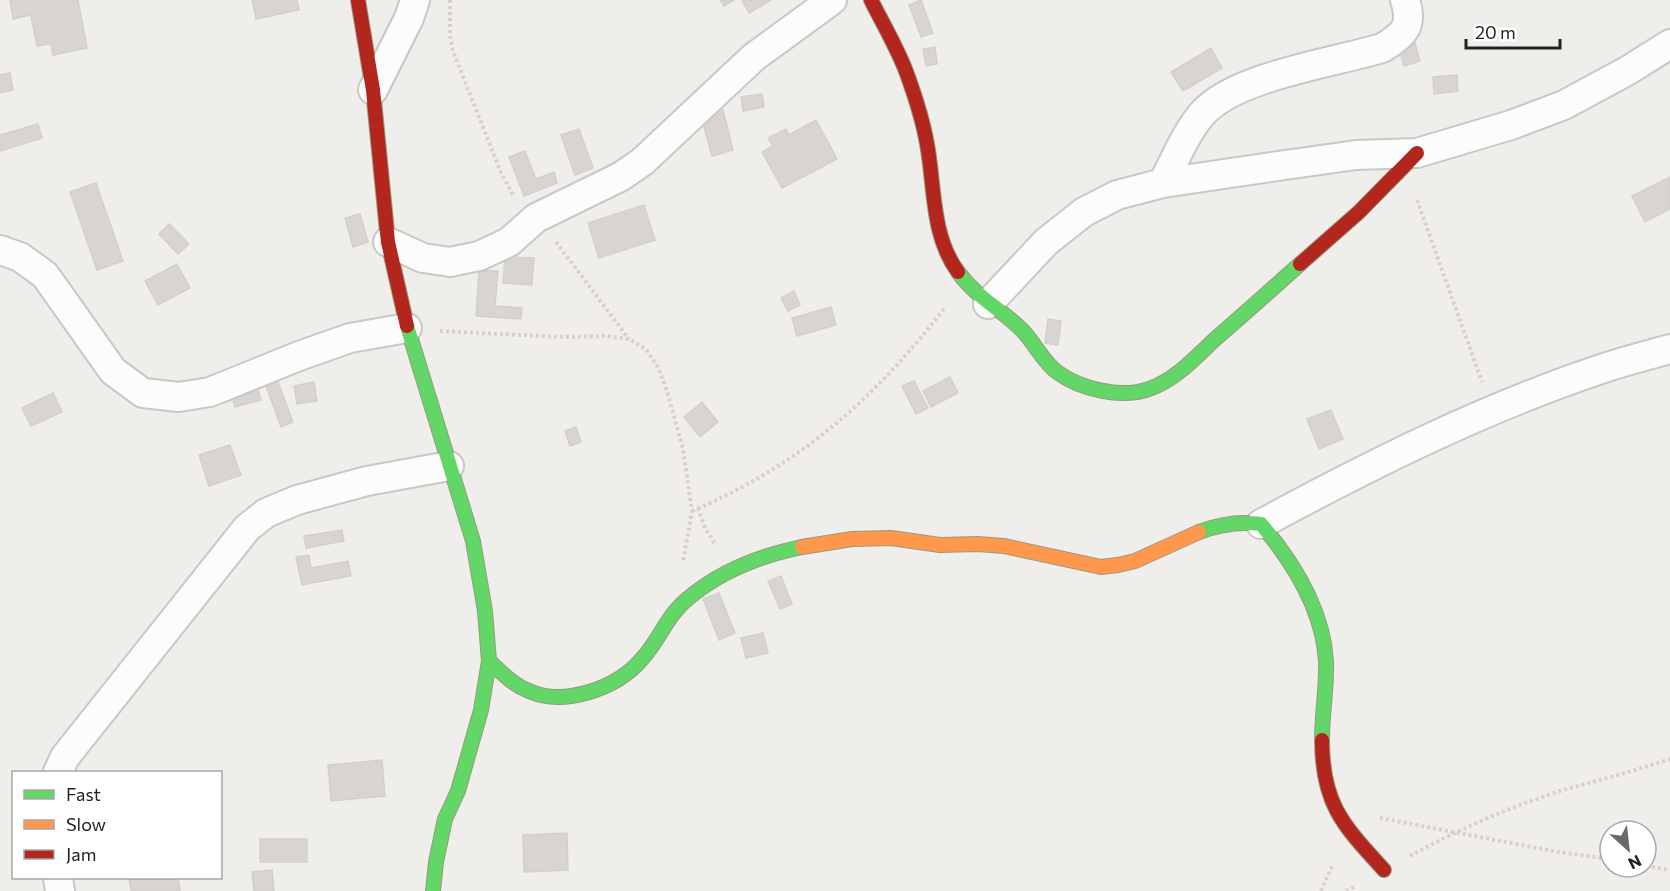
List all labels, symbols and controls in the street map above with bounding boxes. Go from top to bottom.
scale bar [1466,12,1560,50]
text: 20 m [1475,21,1516,43]
legend [12,771,222,879]
text: Fast [66,783,101,805]
text: Slow [66,813,106,835]
north arrow [1598,819,1658,879]
text: Jam [66,843,96,865]
text: N [1625,852,1645,874]

